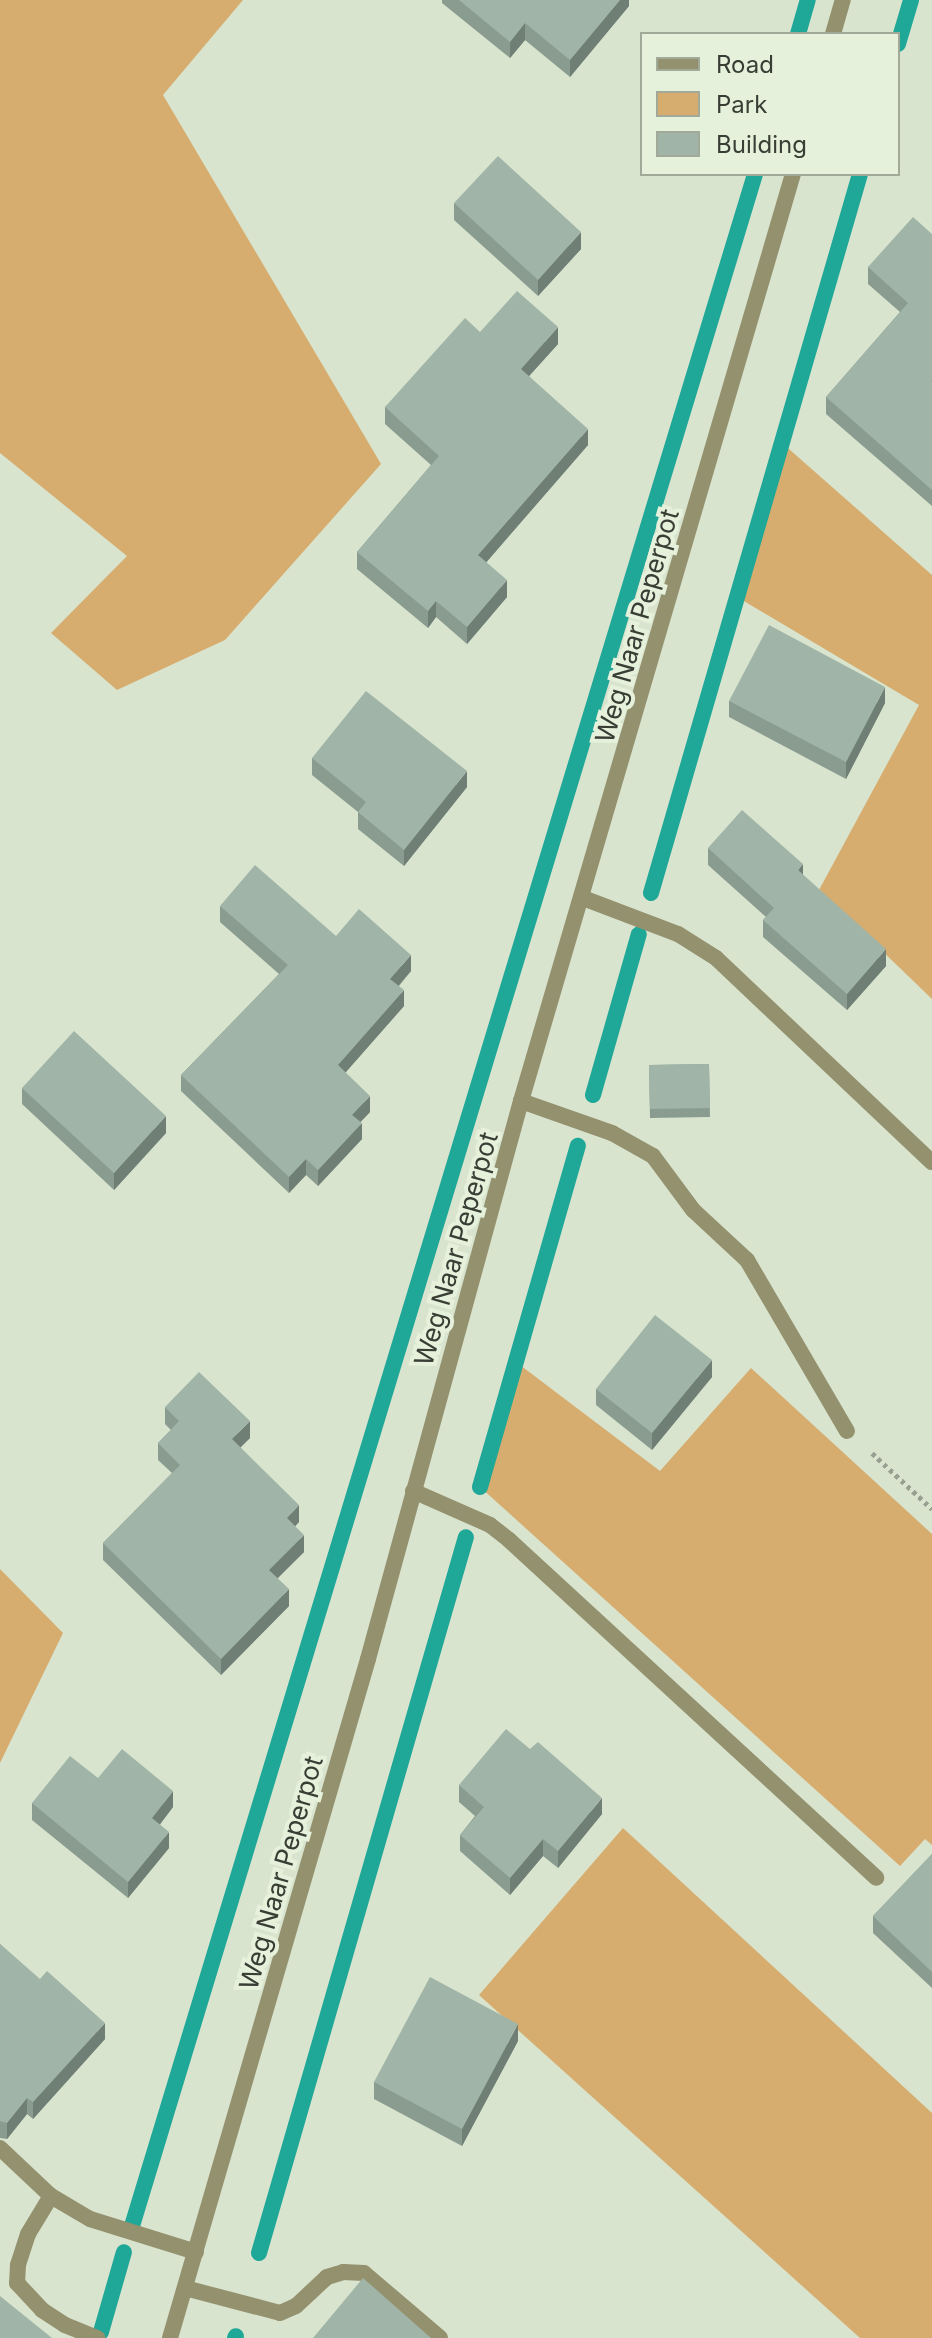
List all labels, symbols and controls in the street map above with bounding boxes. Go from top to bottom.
legend [640,32,900,176]
text: Road [716,50,774,79]
text: Park [716,90,767,119]
text: Building [716,130,807,159]
street label: Weg Naar Peperpot [589,506,685,746]
street label: Weg Naar Peperpot [408,1129,504,1369]
street label: Weg Naar Peperpot [233,1753,329,1993]

